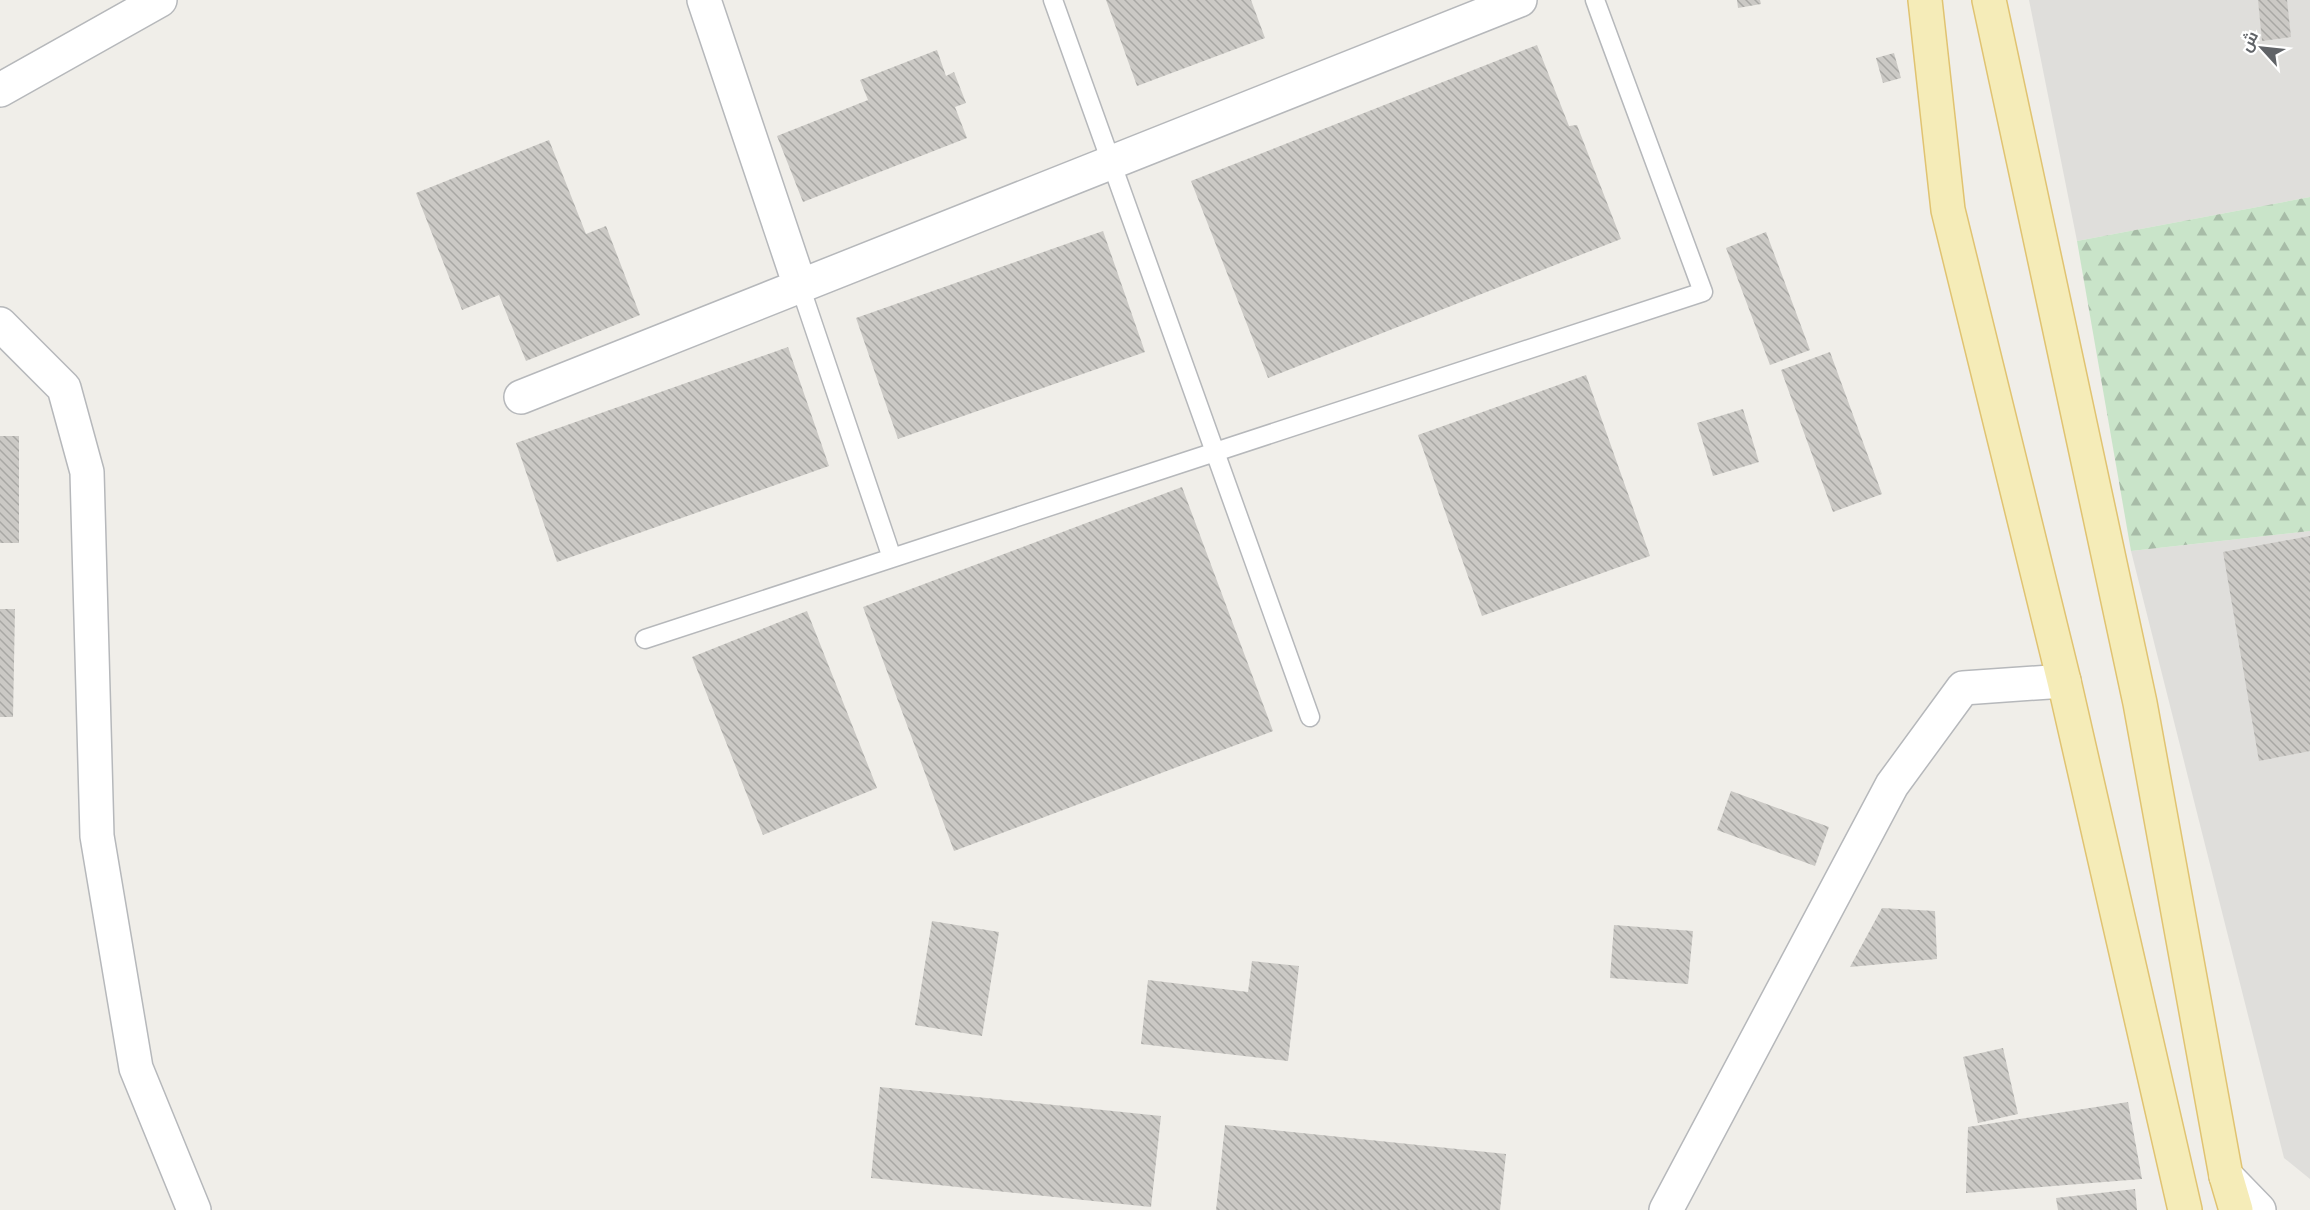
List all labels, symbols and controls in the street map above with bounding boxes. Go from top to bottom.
north arrow [2232,18,2292,78]
text: ش [2236,28,2262,55]

